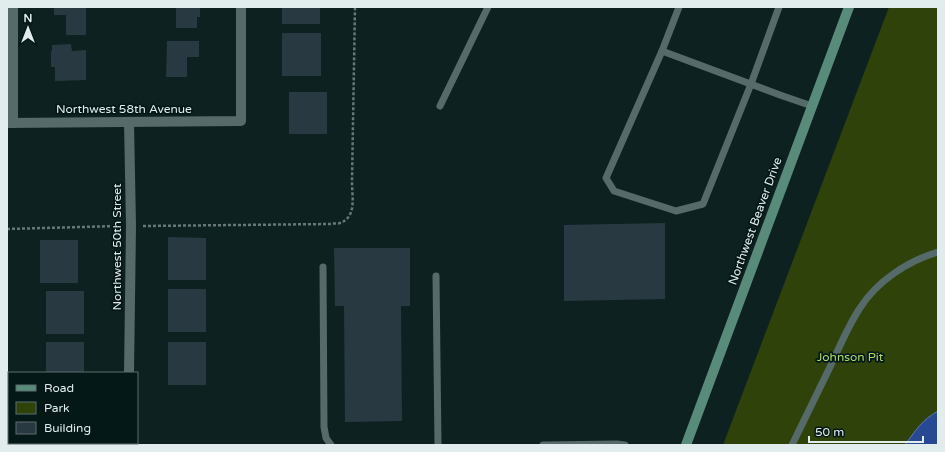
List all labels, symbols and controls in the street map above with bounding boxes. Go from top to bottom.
north arrow [8,8,48,48]
text: N [24,12,32,25]
street label: Northwest 58th Avenue [56,102,192,116]
street label: Northwest Beaver Drive [725,155,785,287]
street label: Northwest 50th Street [110,183,124,311]
park label: Johnson Pit [817,350,884,364]
legend [8,372,138,444]
text: Road [44,381,74,395]
text: Park [44,401,70,415]
scale bar [809,418,923,444]
text: Building [44,421,91,435]
text: 50 m [815,425,844,439]

